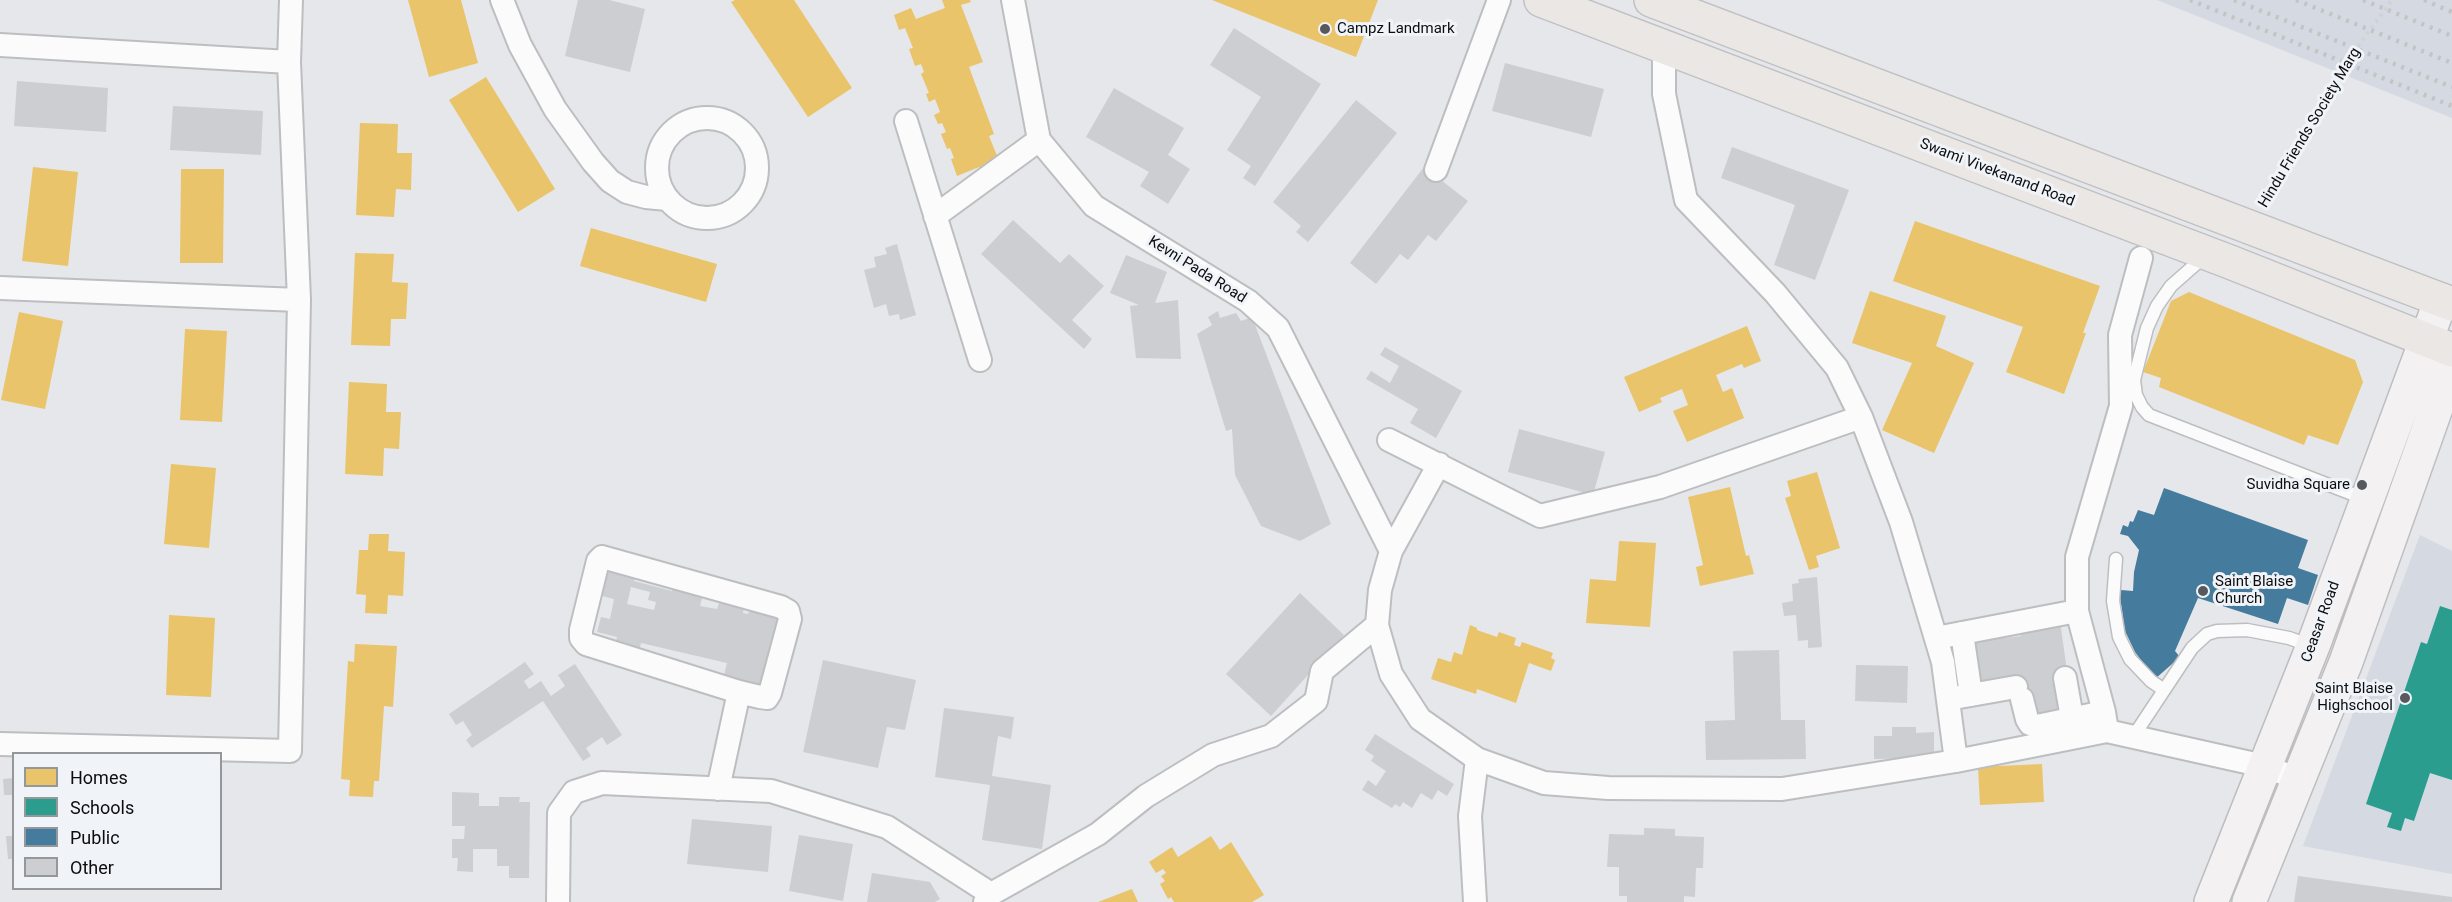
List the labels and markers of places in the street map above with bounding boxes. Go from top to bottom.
place label: Campz Landmark [1337,20,1455,38]
marker: Campz Landmark [1318,22,1332,36]
place label: Suvidha Square [2247,476,2350,494]
marker: Suvidha Square [2355,478,2369,492]
place label: Saint Blaise Church [2215,573,2293,608]
marker: Saint Blaise Church [2196,584,2210,598]
place label: Saint Blaise Highschool [2315,680,2393,715]
marker: Saint Blaise Highschool [2398,691,2412,705]

